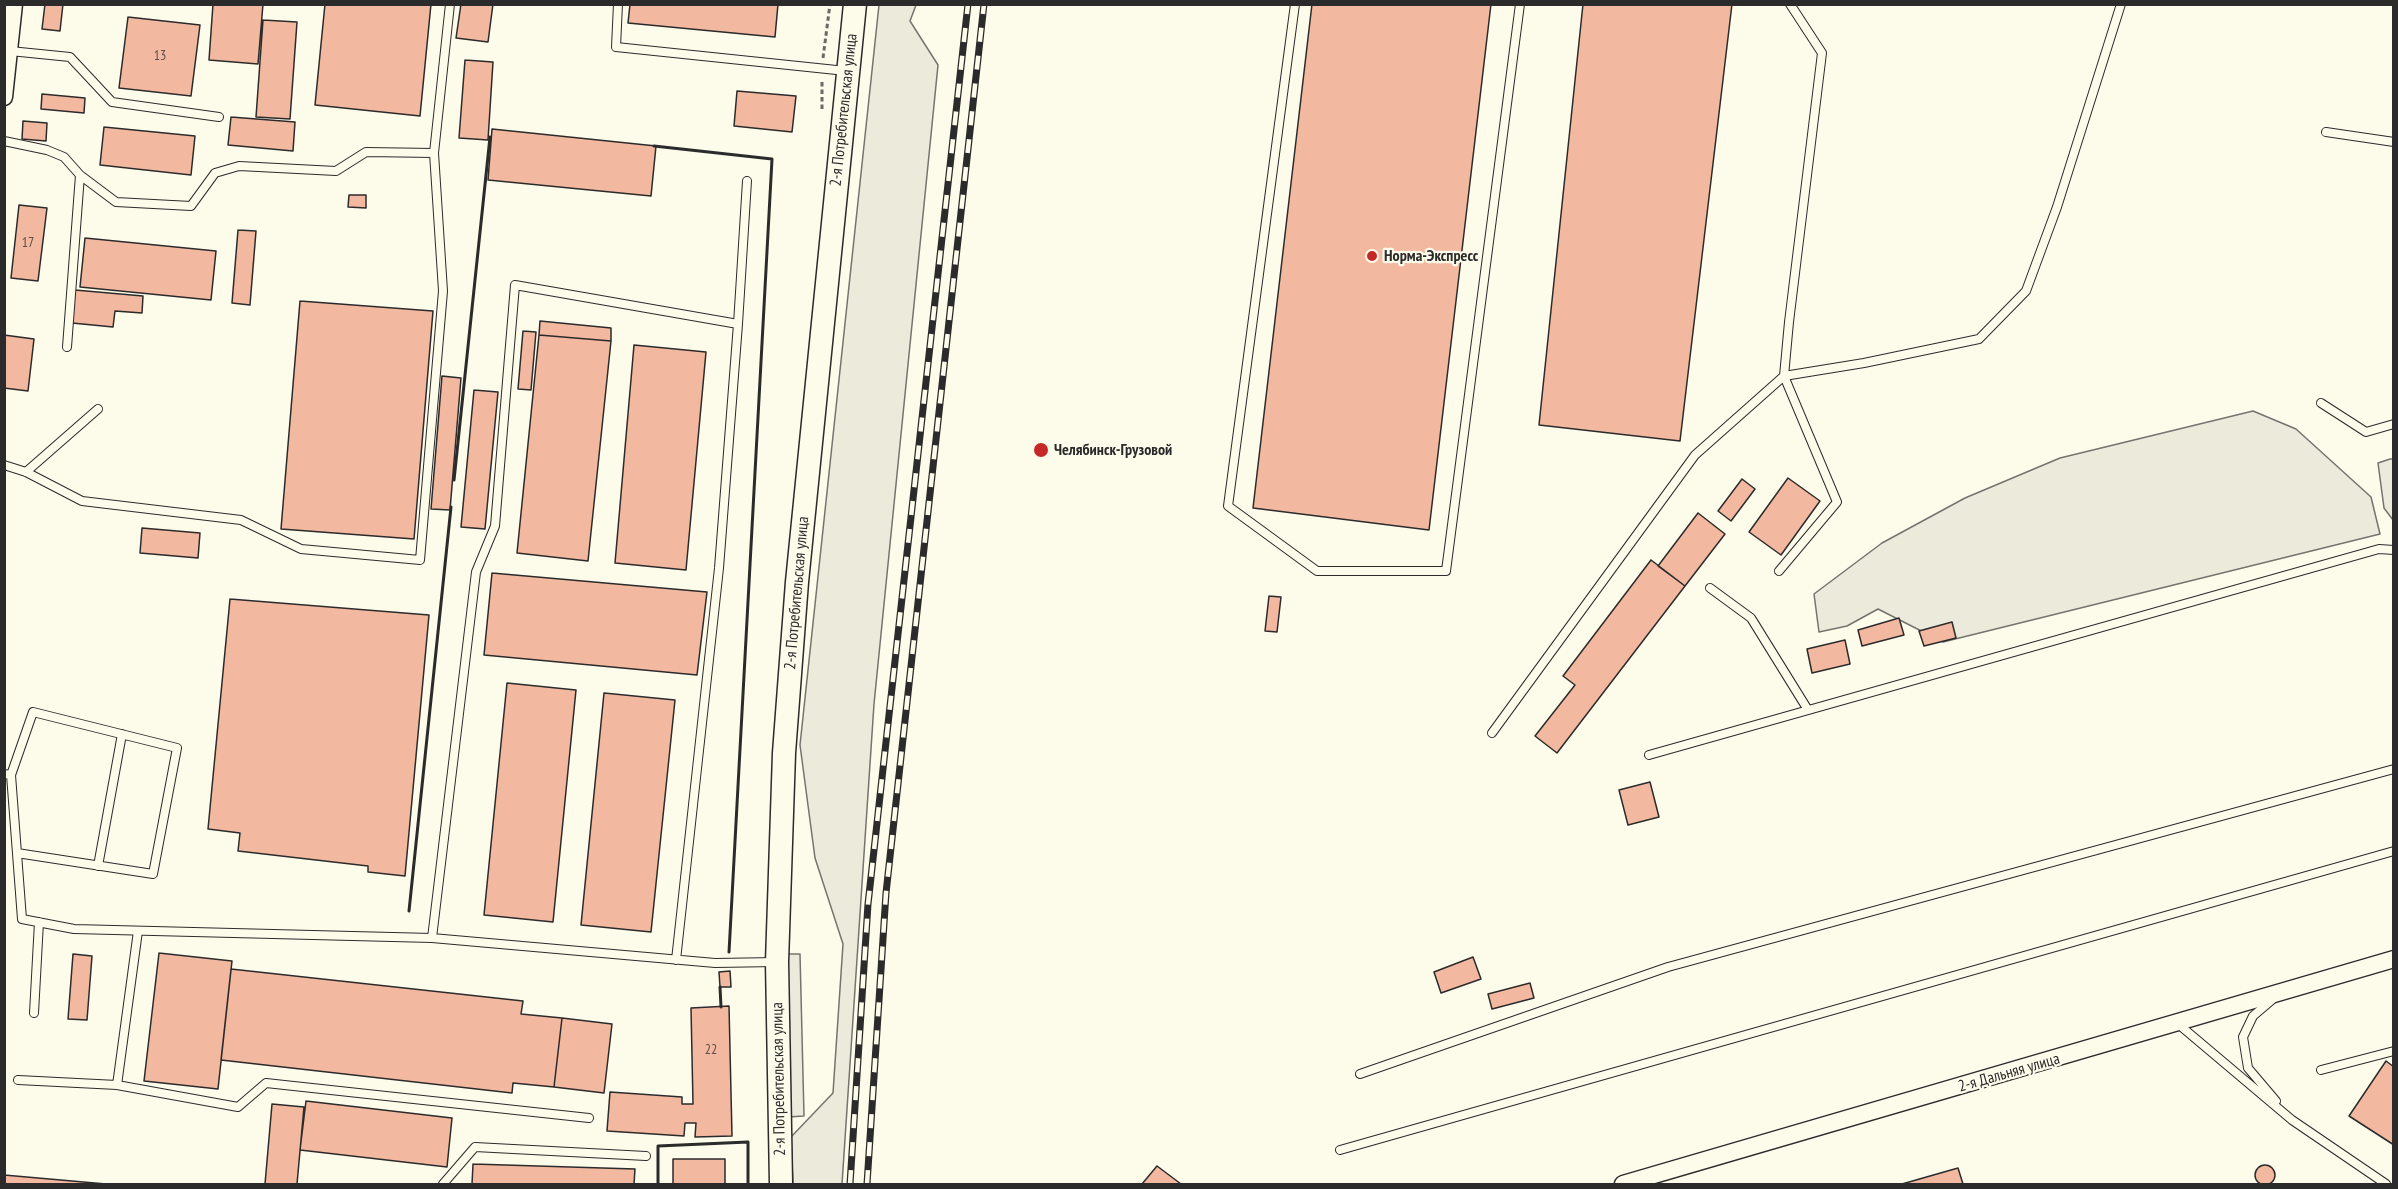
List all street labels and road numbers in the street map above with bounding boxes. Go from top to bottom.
street label: 2-я Потребительская улица [826,33,862,187]
street label: 2-я Потребительская улица [781,516,813,670]
street label: 2-я Потребительская улица [768,1002,790,1156]
street label: 2-я Дальняя улица [1956,1049,2062,1097]

